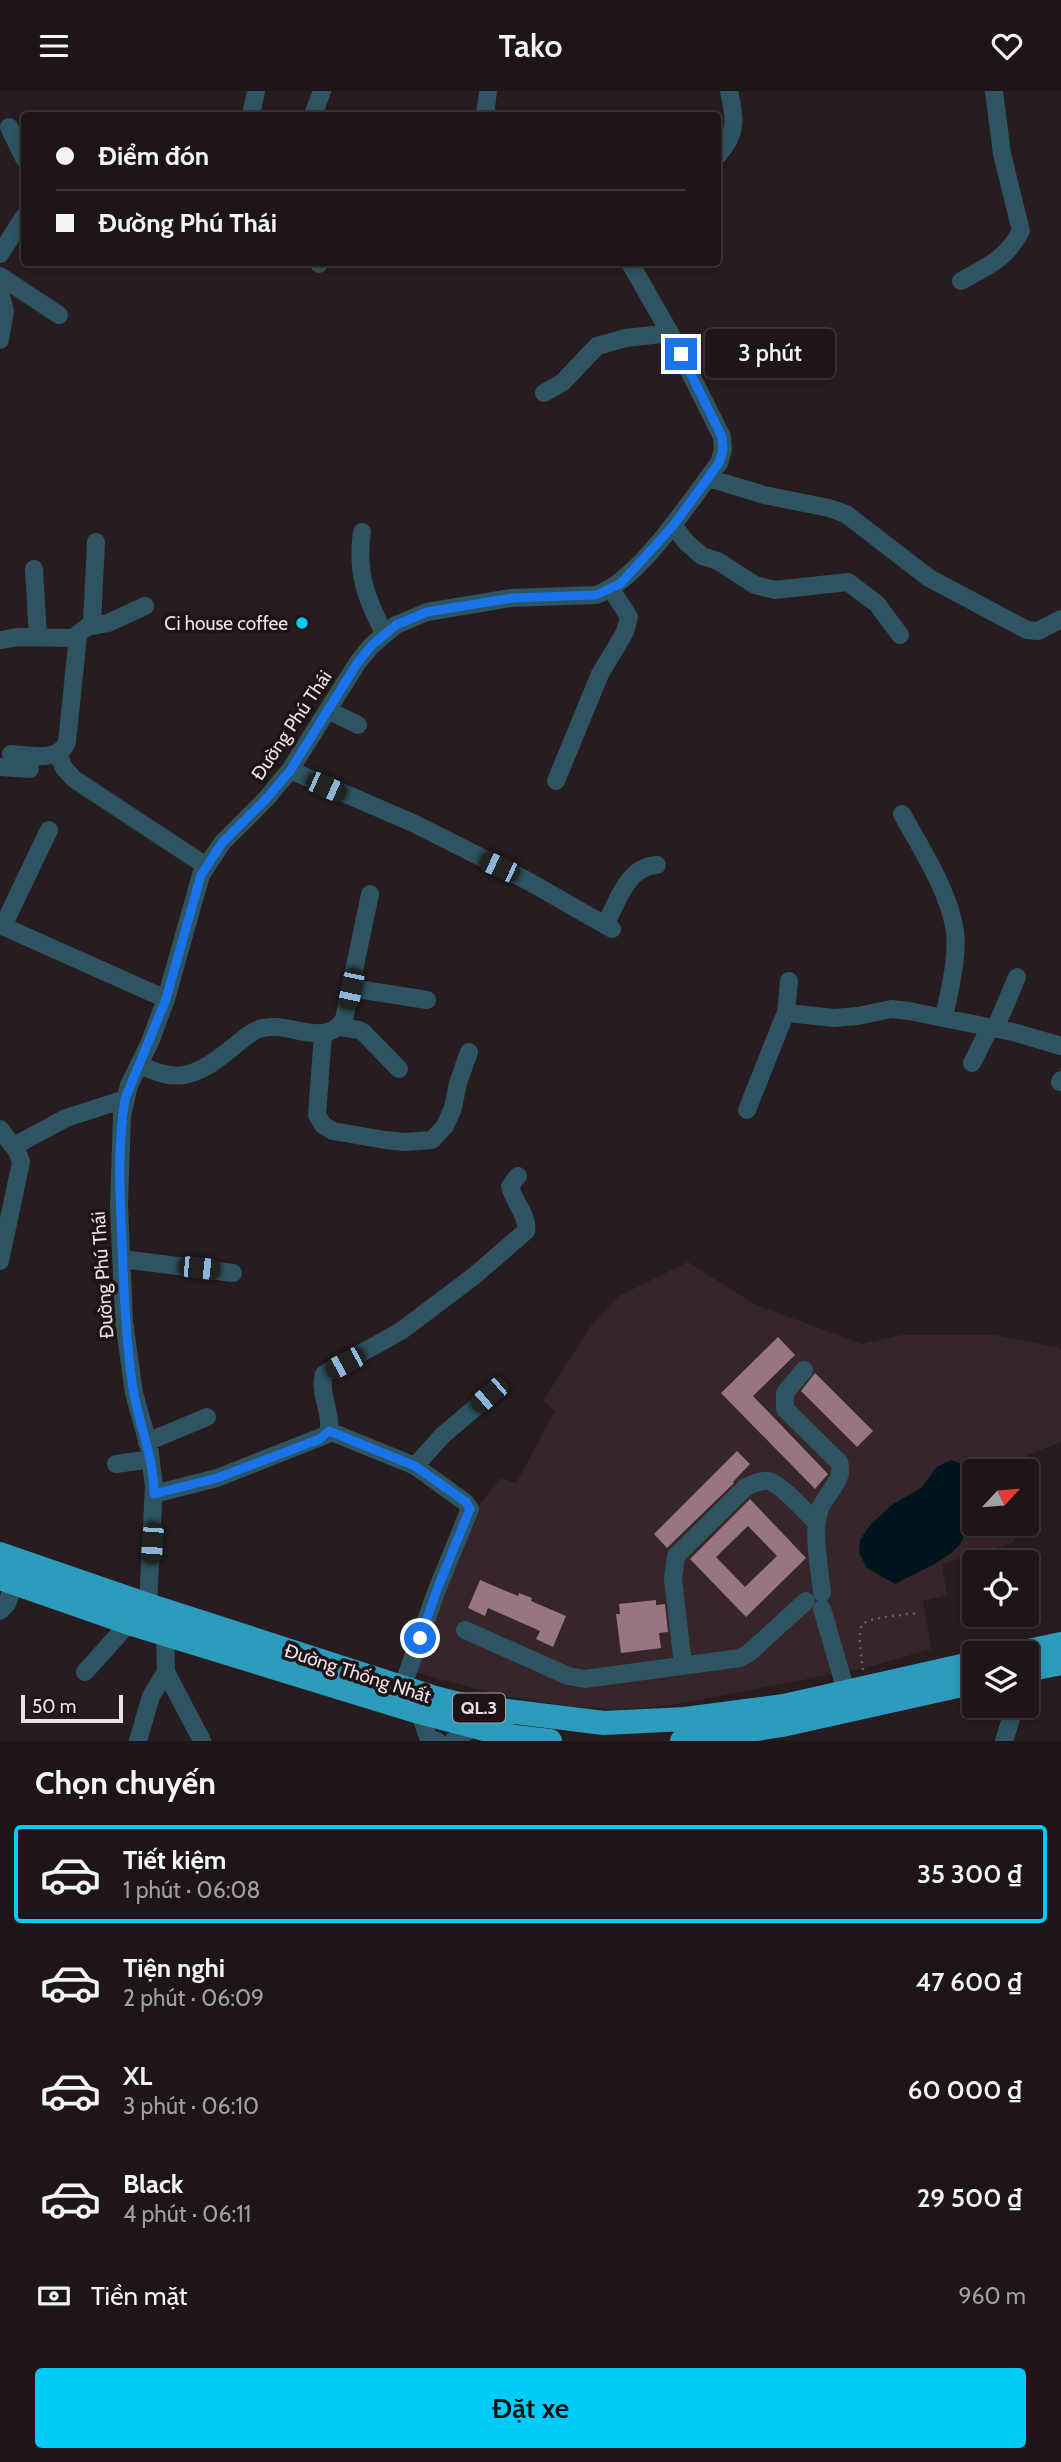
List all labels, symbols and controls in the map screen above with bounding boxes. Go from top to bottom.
text: Tako [499,26,562,65]
icon: menu [35,27,73,65]
icon: heart [988,27,1026,65]
text: Điểm đón [98,140,209,172]
text: Đường Phú Thái [98,207,277,239]
callout: 3 phút [706,329,835,379]
route end [665,338,697,370]
text: 3 phút [738,339,802,367]
place label: Ci house coffee [164,612,288,635]
marker: Ci house coffee [294,615,310,631]
street label: Đường Phú Thái [246,666,337,785]
car [303,769,350,805]
car [476,849,523,885]
car [337,966,366,1012]
street label: Đường Phú Thái [87,1211,118,1339]
car [178,1255,221,1281]
car [322,1344,369,1382]
car [467,1373,512,1417]
north arrow [962,1459,1040,1537]
map controls [962,1459,1039,1718]
car [141,1521,164,1565]
button: locate [962,1550,1039,1627]
route start [404,1622,436,1654]
street label: Đường Thống Nhất [282,1639,435,1708]
button: layers [962,1641,1039,1718]
scale bar [21,1692,122,1724]
road number: QL.3 [453,1693,505,1723]
text: 50 m [32,1695,76,1718]
text: Chọn chuyến [35,1763,216,1802]
icon: car [39,1843,102,1906]
text: Tiết kiệm [123,1844,226,1876]
text: 35 300 ₫ [917,1858,1022,1890]
text: 1 phút · 06:08 [123,1876,260,1904]
icon: car [39,1951,102,2014]
text: Tiện nghi [123,1952,225,1984]
text: 47 600 ₫ [915,1966,1022,1998]
text: 2 phút · 06:09 [123,1984,264,2012]
icon: car [39,2059,102,2122]
text: XL [123,2060,152,2092]
text: 60 000 ₫ [908,2074,1022,2106]
text: 3 phút · 06:10 [123,2092,259,2120]
icon: car [39,2167,102,2230]
text: Black [123,2168,183,2200]
text: 29 500 ₫ [917,2182,1022,2214]
text: 4 phút · 06:11 [123,2200,251,2228]
icon: cash [35,2277,73,2315]
text: Tiền mặt [91,2280,188,2312]
text: 960 m [958,2282,1026,2310]
button: Đặt xe [35,2368,1026,2448]

